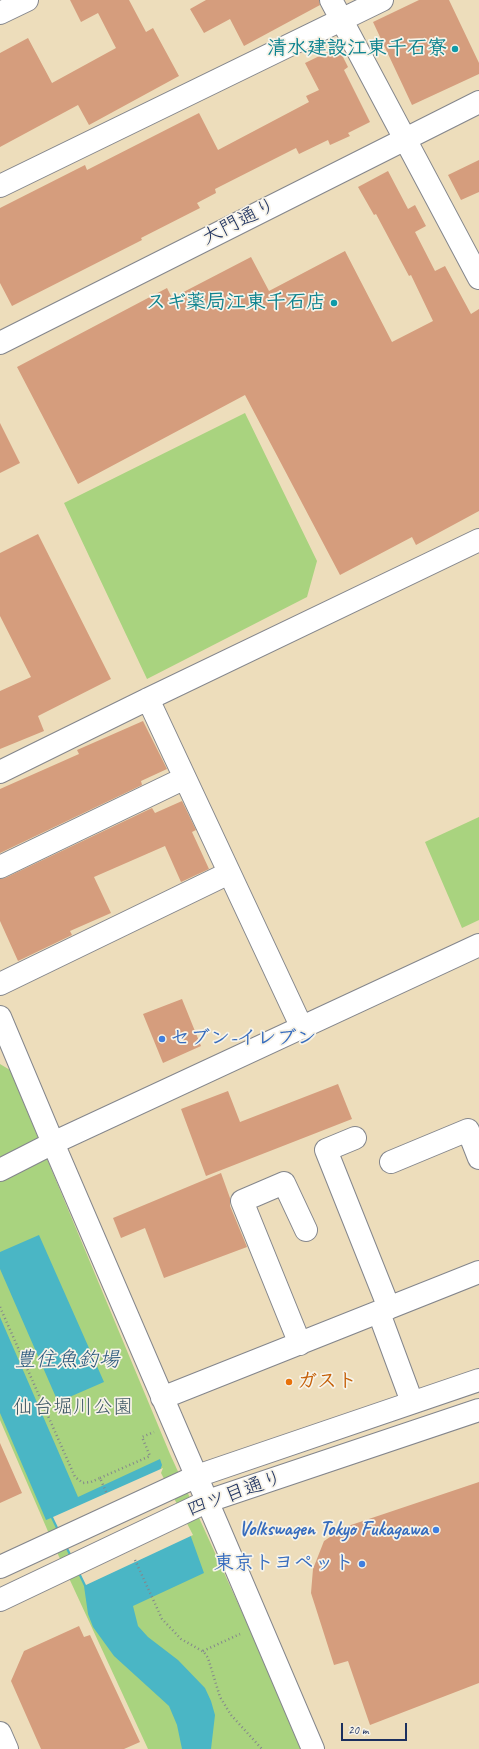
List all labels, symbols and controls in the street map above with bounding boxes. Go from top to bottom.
place label: 清水建設江東千石寮 [267,37,447,61]
marker: 清水建設江東千石寮 [450,44,460,54]
street label: 大門通り [198,193,280,251]
place label: スギ薬局江東千石店 [146,291,326,315]
marker: スギ薬局江東千石店 [329,298,339,308]
place label: セブン-イレブン [170,1027,317,1051]
marker: セブン-イレブン [157,1034,167,1044]
water label: 豊住魚釣場 [15,1347,119,1373]
place label: ガスト [297,1370,357,1394]
marker: ガスト [284,1377,294,1387]
park label: 仙台堀川公園 [13,1396,133,1420]
street label: 四ツ目通り [184,1466,286,1522]
place label: Volkswagen Tokyo Fukagawa [239,1518,428,1542]
marker: Volkswagen Tokyo Fukagawa [431,1525,441,1535]
place label: 東京トヨペット [214,1552,354,1576]
marker: 東京トヨペット [357,1559,367,1569]
scale bar [343,1715,409,1741]
text: 20 m [348,1722,368,1738]

